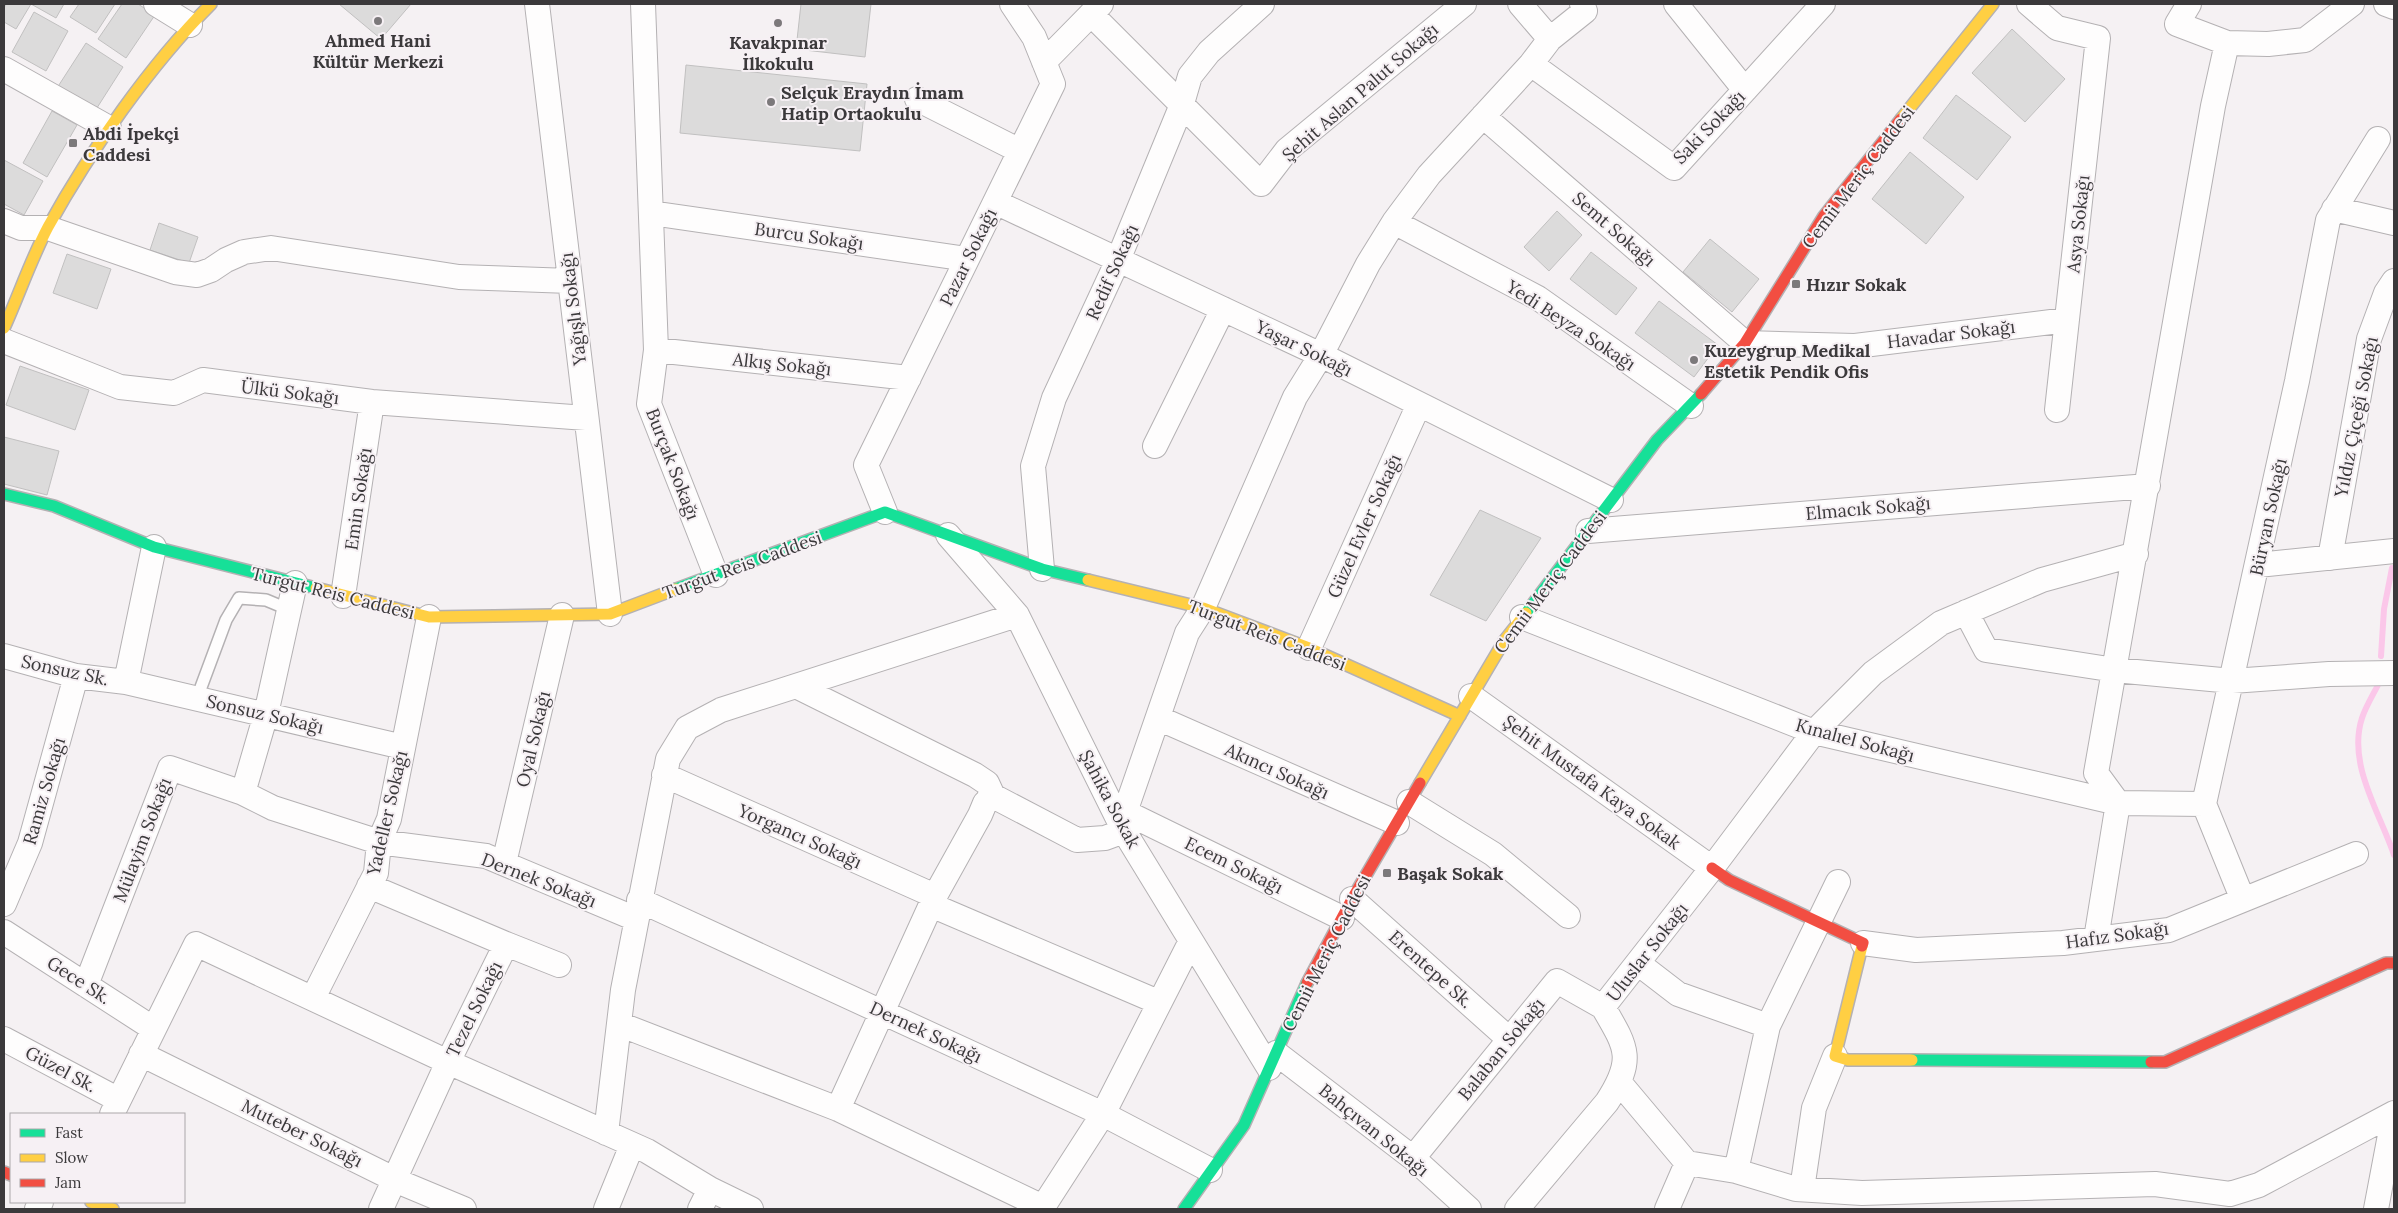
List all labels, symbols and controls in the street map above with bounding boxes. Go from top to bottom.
marker: Ahmed Hani Kültür Merkezi [372,15,384,27]
marker: Kavakpınar İlkokulu [772,17,784,29]
street label: Şehit Aslan Palut Sokağı [1277,18,1443,166]
place label: Ahmed Hani Kültür Merkezi [312,29,444,73]
place label: Kavakpınar İlkokulu [729,31,827,75]
place label: Selçuk Eraydın İmam Hatip Ortaokulu [781,81,964,125]
street label: Saki Sokağı [1668,85,1750,169]
marker: Selçuk Eraydın İmam Hatip Ortaokulu [765,96,777,108]
street label: Cemii Meriç Caddesi [1797,101,1919,253]
place label: Abdi İpekçi Caddesi [83,122,179,166]
marker: Abdi İpekçi Caddesi [67,137,79,149]
street label: Asya Sokağı [2061,174,2095,275]
street label: Semt Sokağı [1568,187,1660,271]
street label: Pazar Sokağı [934,204,1002,310]
street label: Burcu Sokağı [753,217,865,255]
street label: Redif Sokağı [1081,220,1143,324]
street label: Yağışlı Sokağı [555,251,591,368]
place label: Hızır Sokak [1806,273,1907,296]
street label: Yedi Beyza Sokağı [1501,274,1640,375]
marker: Hızır Sokak [1790,278,1802,290]
street label: Yaşar Sokağı [1251,314,1356,381]
street label: Havadar Sokağı [1886,315,2016,353]
street label: Yıldız Çiçeği Sokağı [2329,335,2383,500]
place label: Kuzeygrup Medikal Estetik Pendik Ofis [1704,339,1871,383]
street label: Alkış Sokağı [731,347,832,381]
marker: Kuzeygrup Medikal Estetik Pendik Ofis [1688,354,1700,366]
street label: Ülkü Sokağı [240,375,340,409]
street label: Burçak Sokağı [641,405,705,523]
street label: Emin Sokağı [339,446,377,552]
street label: Güzel Evler Sokağı [1322,450,1406,602]
street label: Büryan Sokağı [2244,456,2292,578]
street label: Elmacık Sokağı [1804,491,1932,525]
street label: Cemii Meriç Caddesi [1489,506,1611,658]
street label: Turgut Reis Caddesi [659,526,825,604]
street label: Turgut Reis Caddesi [249,562,417,624]
street label: Turgut Reis Caddesi [1185,594,1349,676]
street label: Sonsuz Sk. [19,650,111,690]
street label: Sonsuz Sokağı [204,689,326,739]
street label: Oyal Sokağı [511,689,555,789]
street label: Şehit Mustafa Kaya Sokak [1499,710,1686,854]
street label: Kınalıel Sokağı [1793,713,1917,767]
street label: Ramiz Sokağı [18,735,70,847]
street label: Akıncı Sokağı [1221,737,1333,804]
street label: Şahika Sokak [1074,746,1146,853]
street label: Yadeller Sokağı [361,748,413,879]
street label: Mülayim Sokağı [108,774,176,906]
street label: Yorgancı Sokağı [734,798,865,874]
street label: Ecem Sokağı [1181,831,1287,899]
street label: Dernek Sokağı [478,848,600,912]
place label: Başak Sokak [1397,862,1504,885]
marker: Başak Sokak [1381,867,1393,879]
street label: Cemii Meriç Caddesi [1276,871,1376,1035]
street label: Uluslar Sokağı [1601,898,1693,1006]
street label: Hafız Sokağı [2064,916,2170,954]
street label: Erentepe Sk. [1384,925,1478,1013]
street label: Gece Sk. [43,951,115,1009]
street label: Tezel Sokağı [441,957,507,1061]
street label: Balaban Sokağı [1453,993,1549,1105]
street label: Dernek Sokağı [866,996,986,1068]
street label: Güzel Sk. [22,1041,100,1097]
street label: Bahçıvan Sokağı [1314,1079,1434,1181]
street label: Muteber Sokağı [238,1094,366,1172]
legend [10,1113,185,1203]
text: Fast [55,1123,83,1142]
text: Slow [55,1148,88,1167]
text: Jam [54,1173,82,1192]

